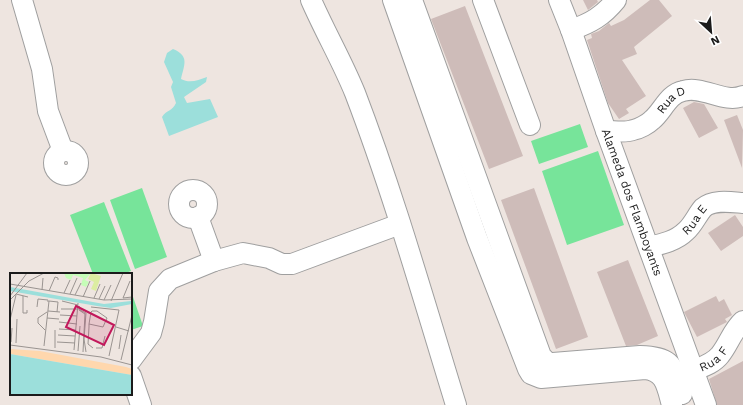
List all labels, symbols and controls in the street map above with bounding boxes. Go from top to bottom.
north arrow [691,12,731,52]
text: N [709,33,722,48]
street label: Rua D [654,84,687,116]
street label: Alameda dos Flamboyants [599,127,665,278]
street label: Rua E [679,202,710,238]
inset map [10,273,132,395]
street label: Rua F [697,344,731,374]

